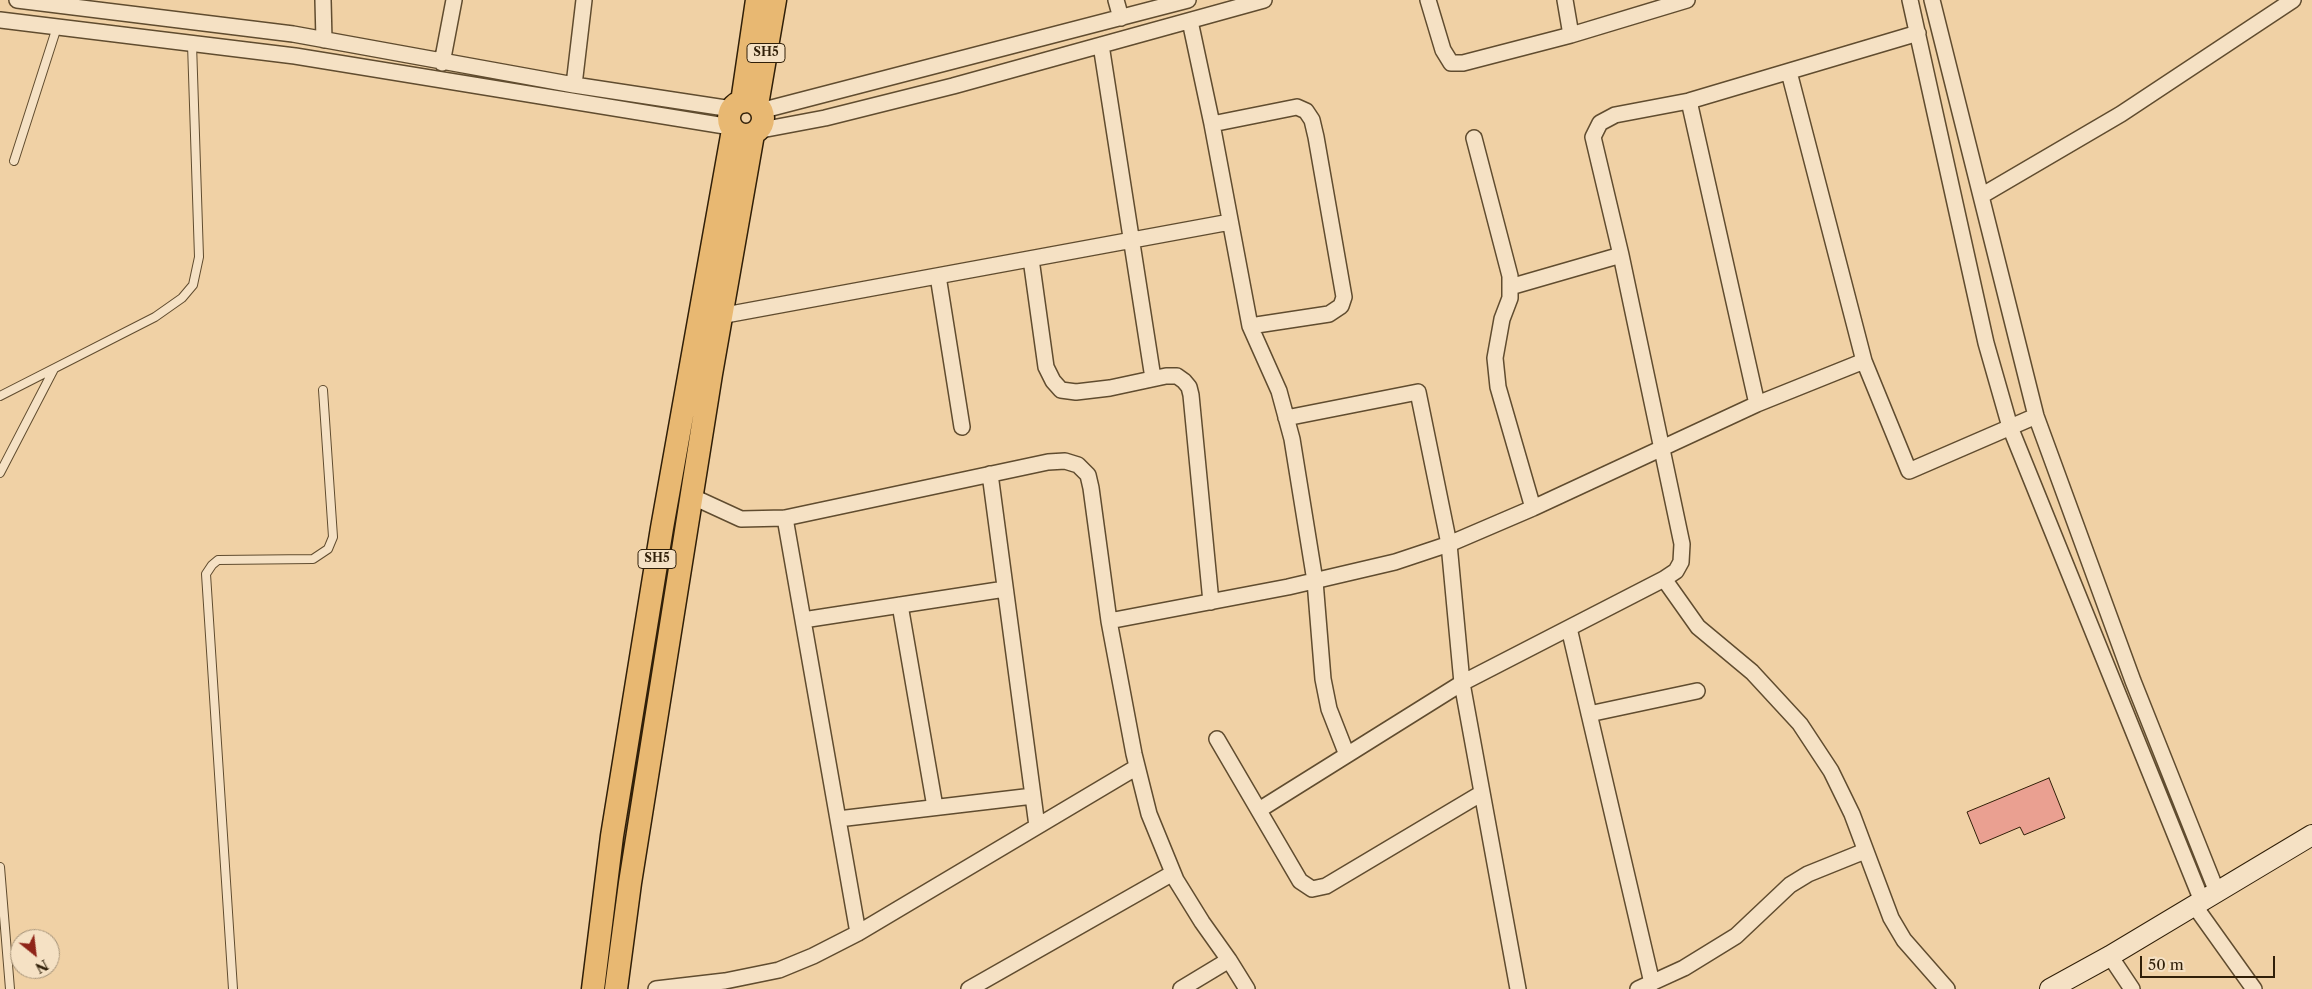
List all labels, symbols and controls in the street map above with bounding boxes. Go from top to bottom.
road number: SH5 [747,44,785,62]
road number: SH5 [638,550,676,568]
north arrow [10,929,60,979]
scale bar [2142,946,2277,978]
text: N [32,955,51,977]
text: 50 m [2148,955,2184,974]

